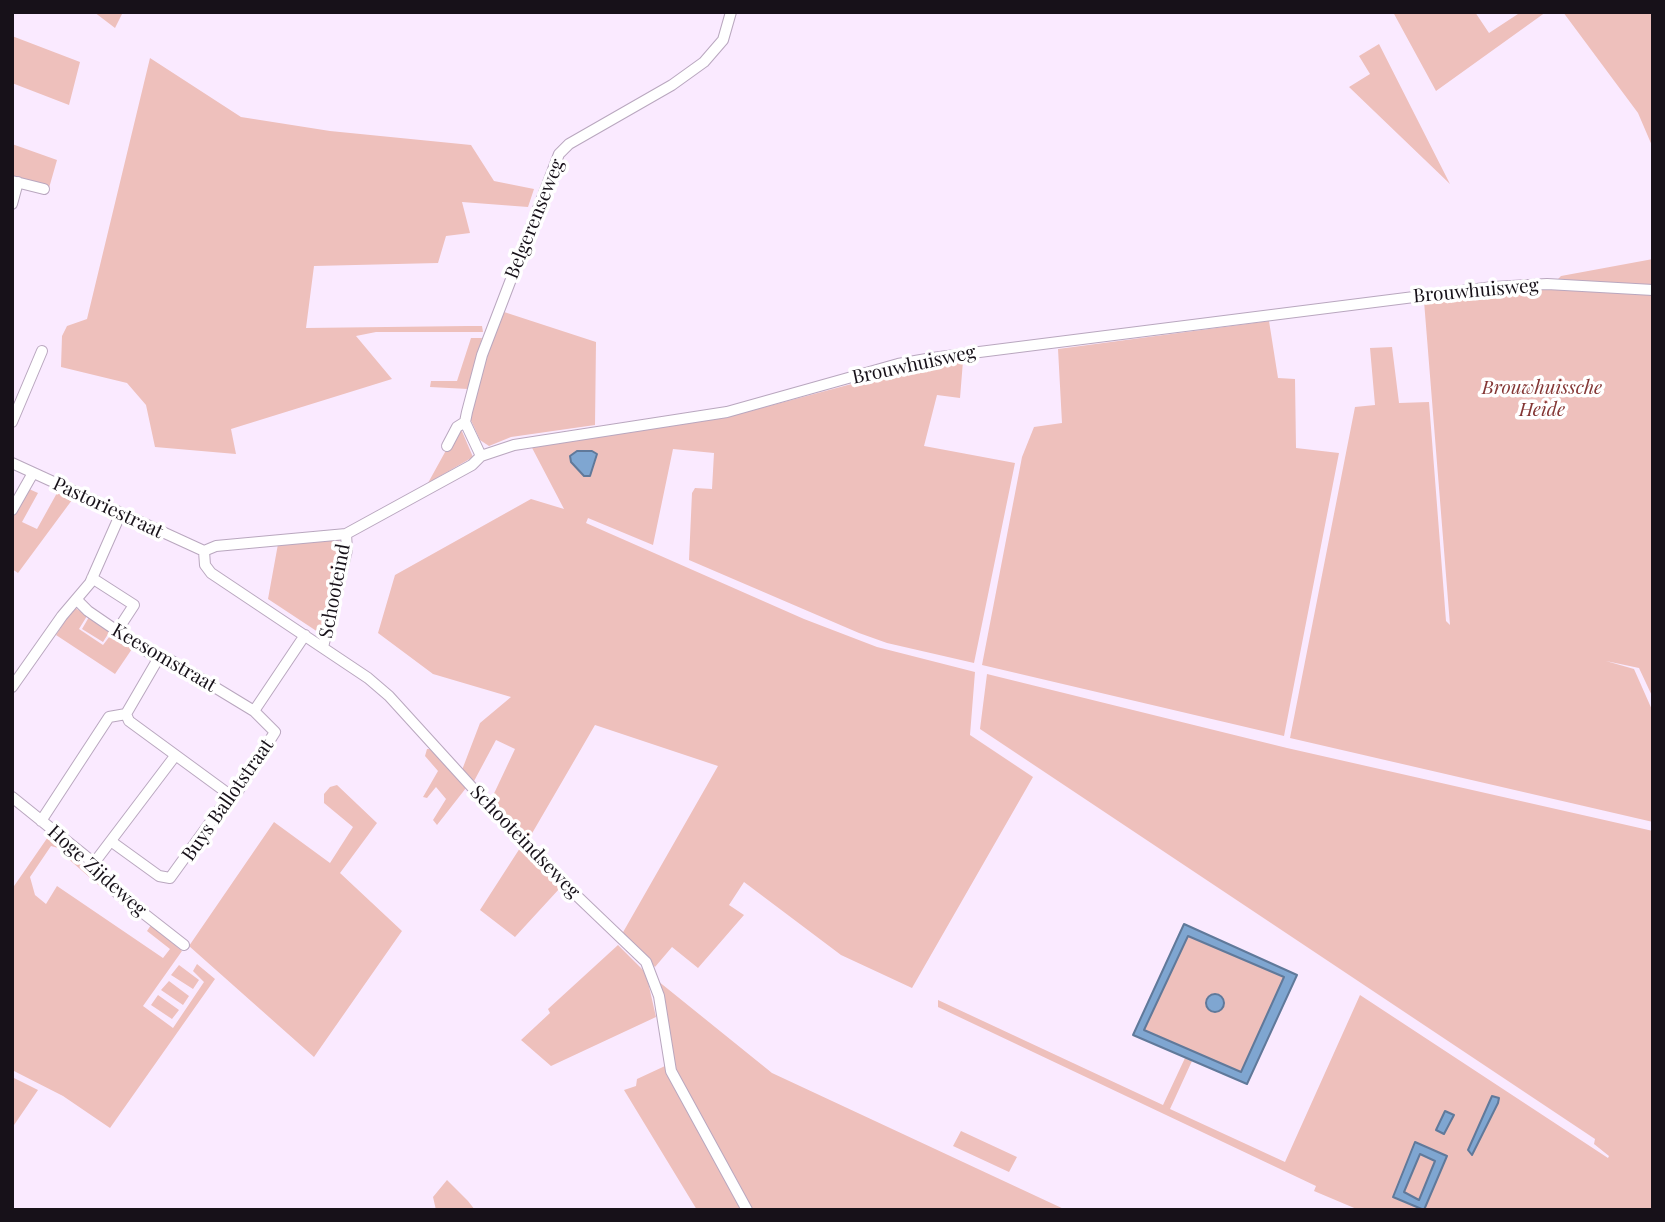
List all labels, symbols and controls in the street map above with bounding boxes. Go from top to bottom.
street label: Belgerenseweg [501,156,569,282]
street label: Brouwhuisweg [1412,274,1540,308]
street label: Brouwhuisweg [850,341,978,389]
park label: Brouwhuissche Heide [1482,377,1602,421]
street label: Pastoriestraat [49,473,167,543]
street label: Schooteind [315,542,355,640]
street label: Keesomstraat [108,619,220,697]
street label: Buys Ballotstraat [177,734,279,866]
street label: Schooteindseweg [465,781,585,903]
street label: Hoge Zijdeweg [43,821,151,921]

